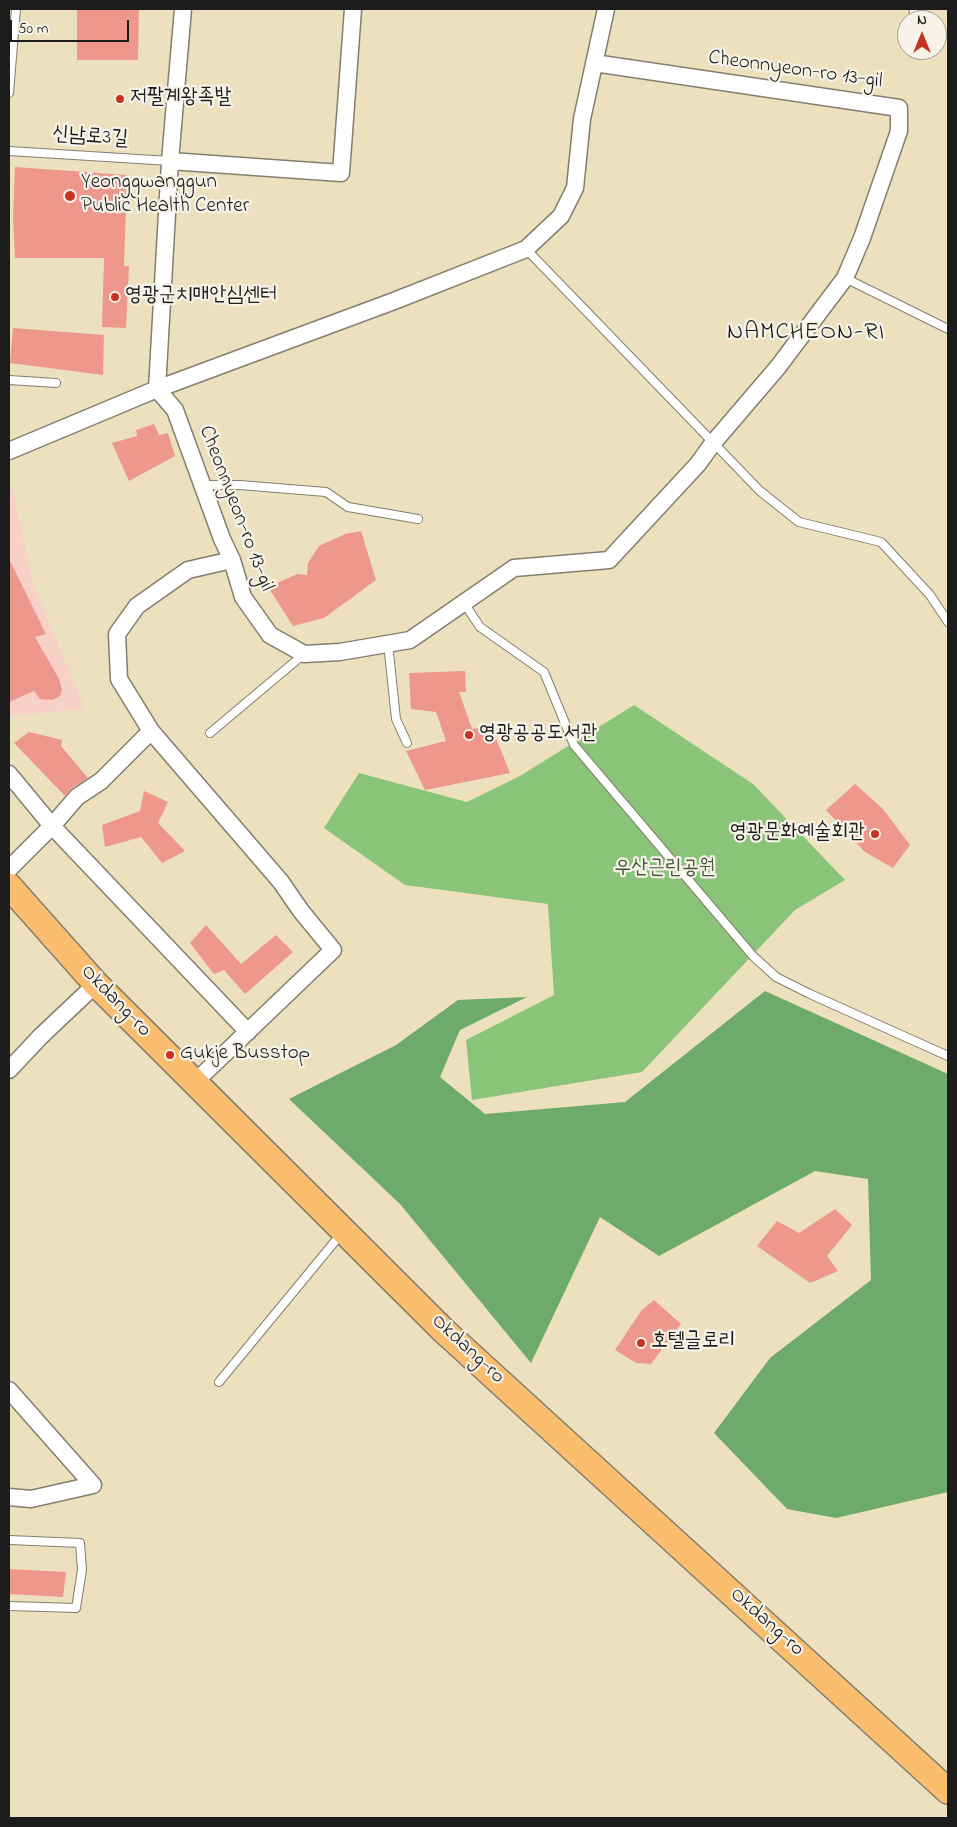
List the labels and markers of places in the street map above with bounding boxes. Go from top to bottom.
place label: 저팔계왕족발 [130,86,231,112]
marker: 저팔계왕족발 [114,93,126,105]
place label: Yeonggwanggun Public Health Center [81,171,249,221]
marker: Yeonggwanggun Public Health Center [63,189,77,203]
place label: 영광군치매안심센터 [125,284,277,310]
marker: 영광군치매안심센터 [109,291,121,303]
place label: 영광공공도서관 [479,722,597,748]
marker: 영광공공도서관 [463,729,475,741]
place label: 영광문화예술회관 [730,821,865,847]
marker: 영광문화예술회관 [869,828,881,840]
place label: Gukje Busstop [180,1042,310,1068]
marker: Gukje Busstop [164,1049,176,1061]
place label: 호텔글로리 [651,1330,735,1356]
marker: 호텔글로리 [635,1337,647,1349]

